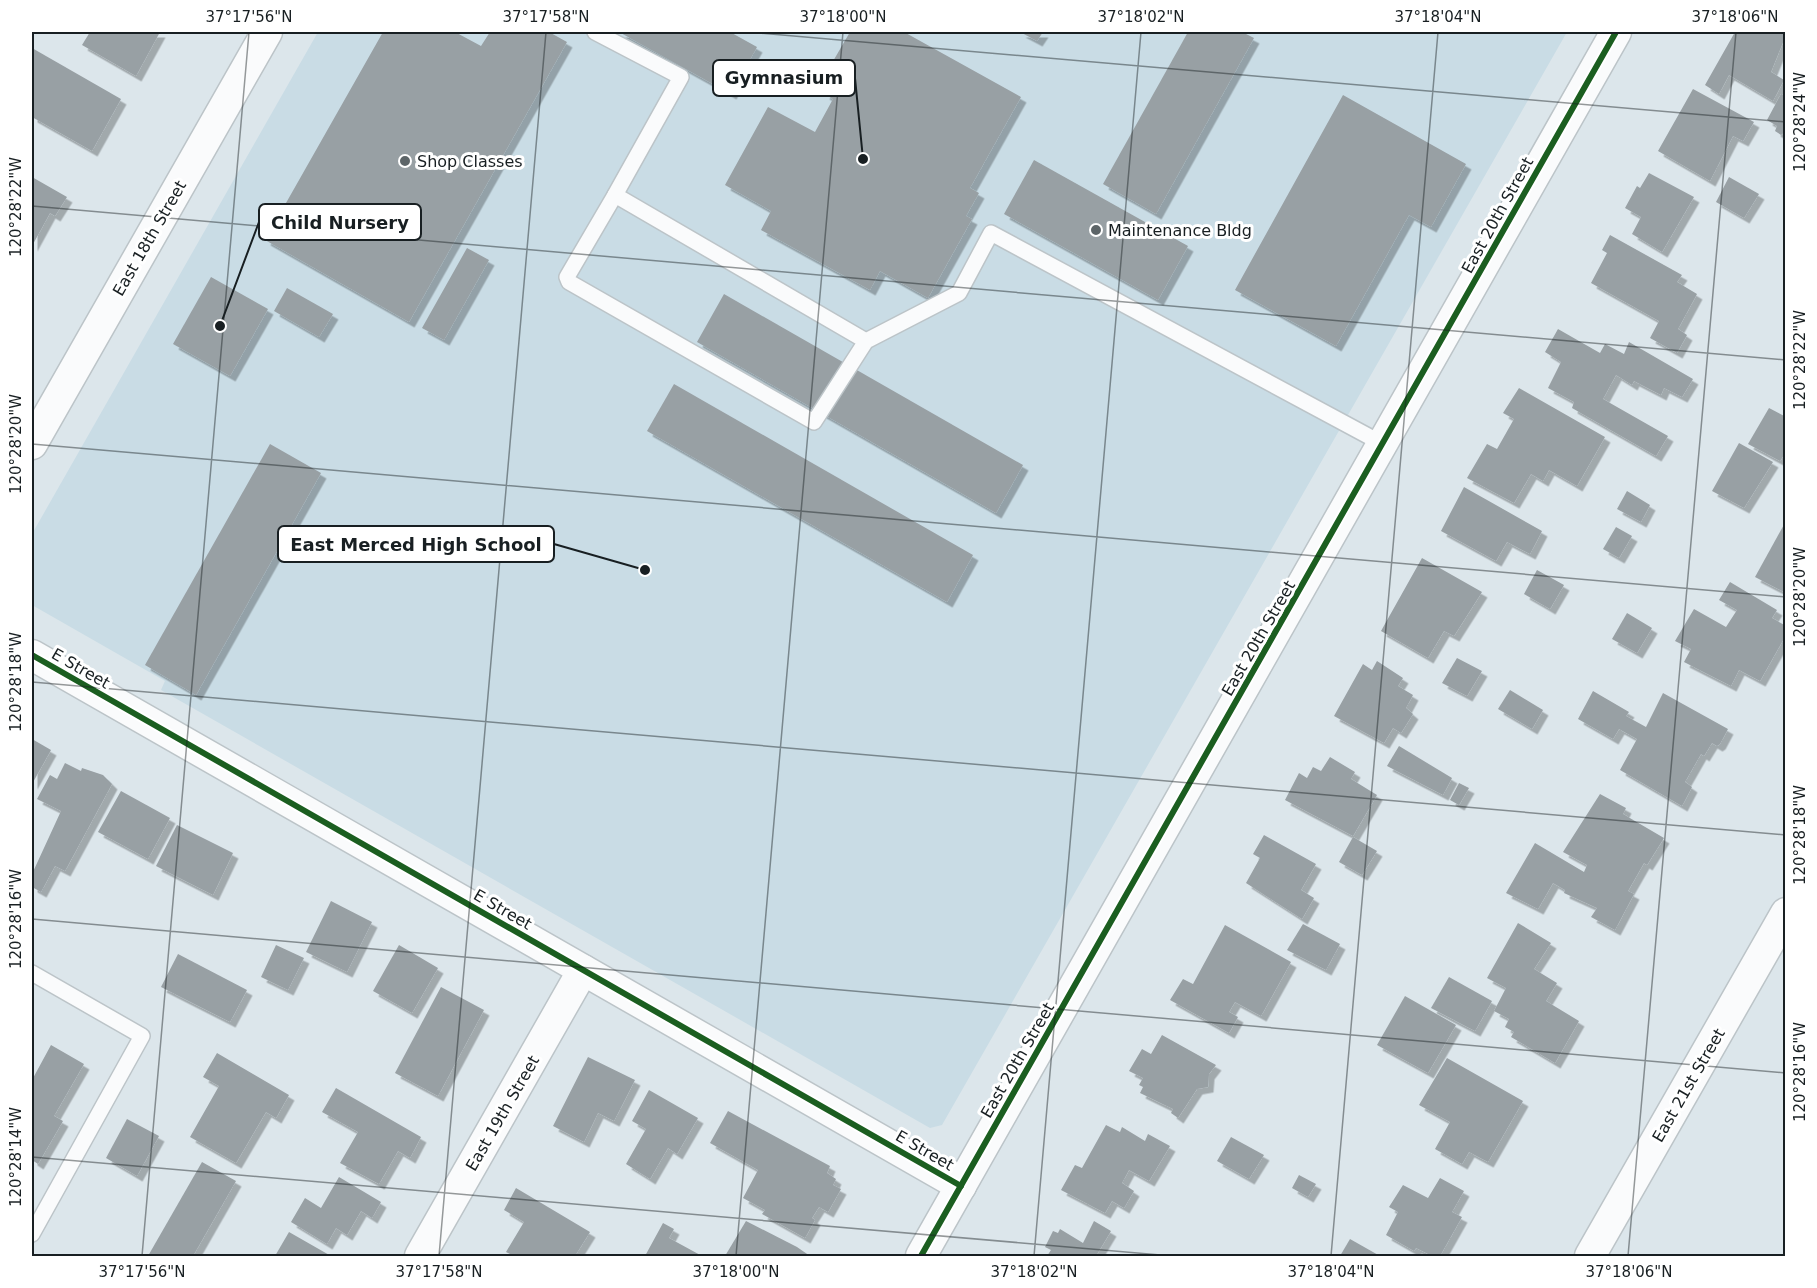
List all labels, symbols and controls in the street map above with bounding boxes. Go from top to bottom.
text: 37°17'56"N [205,8,293,26]
text: 37°17'58"N [502,8,590,26]
text: 37°18'00"N [799,8,887,26]
text: 37°18'02"N [1097,8,1185,26]
text: 37°18'04"N [1394,8,1482,26]
text: 37°18'06"N [1691,8,1779,26]
callout: Gymnasium [713,60,855,96]
text: Gymnasium [725,67,843,88]
text: 120°28'24"W [1791,72,1809,172]
place label: Shop Classes [417,152,523,171]
marker: Shop Classes [398,154,412,168]
street label: East 20th Street [1458,154,1537,277]
text: 120°28'22"W [7,157,25,257]
street label: East 18th Street [109,177,190,299]
callout: Child Nursery [259,204,421,240]
text: Child Nursery [271,212,409,233]
place label: Maintenance Bldg [1108,221,1252,240]
marker: Maintenance Bldg [1089,223,1103,237]
text: 120°28'22"W [1791,310,1809,410]
text: 120°28'20"W [7,394,25,494]
callout: East Merced High School [278,526,554,562]
text: East Merced High School [290,534,542,555]
text: 120°28'20"W [1791,547,1809,647]
street label: East 20th Street [1218,577,1299,699]
text: 120°28'18"W [7,632,25,732]
street label: E Street [48,644,113,693]
text: 120°28'18"W [1791,785,1809,885]
text: 120°28'16"W [7,869,25,969]
street label: E Street [470,885,535,934]
street label: East 20th Street [977,999,1058,1121]
text: 120°28'16"W [1791,1022,1809,1122]
street label: East 21st Street [1648,1025,1729,1146]
street label: East 19th Street [462,1052,543,1174]
text: 120°28'14"W [7,1107,25,1207]
street label: E Street [892,1126,957,1175]
text: 37°17'56"N [98,1263,186,1281]
text: 37°17'58"N [395,1263,483,1281]
text: 37°18'00"N [692,1263,780,1281]
text: 37°18'02"N [990,1263,1078,1281]
text: 37°18'04"N [1287,1263,1375,1281]
text: 37°18'06"N [1585,1263,1673,1281]

